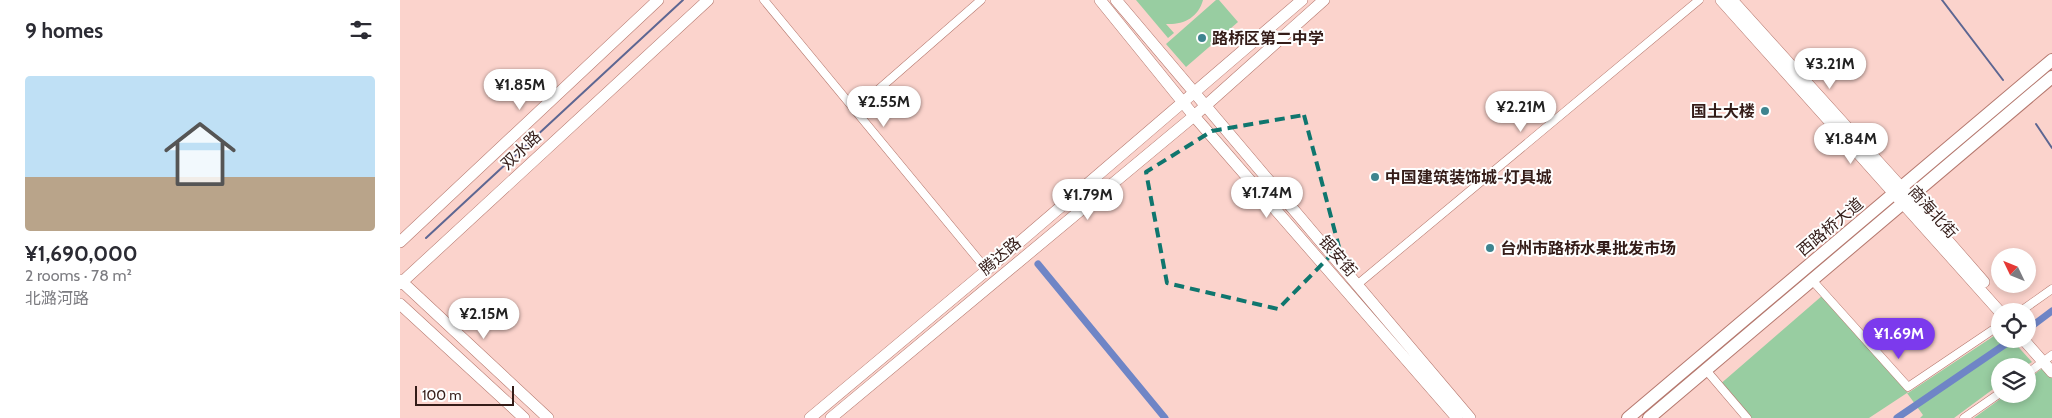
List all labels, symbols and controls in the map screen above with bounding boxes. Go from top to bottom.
icon: filters [347,16,375,44]
text: 9 homes [25,18,103,43]
place label: 路桥区第二中学 [1212,29,1324,48]
marker: 路桥区第二中学 [1196,32,1208,44]
pin: ¥3.21M [1789,48,1871,90]
text: ¥3.21M [1805,54,1855,73]
pin: ¥1.85M [479,68,561,111]
text: ¥1.85M [495,75,545,94]
pin: ¥2.55M [843,86,925,128]
pin: ¥2.21M [1480,90,1562,133]
text: ¥2.55M [858,92,910,111]
text: ¥2.21M [1496,97,1546,116]
place label: 国土大楼 [1691,102,1755,121]
marker: 国土大楼 [1759,105,1771,117]
icon: home [155,109,245,199]
pin: ¥1.84M [1810,122,1892,165]
street label: 双水路 [497,127,545,173]
text: ¥1.84M [1825,129,1877,148]
place label: 中国建筑装饰城-灯具城 [1385,168,1552,187]
marker: 中国建筑装饰城-灯具城 [1369,171,1381,183]
pin: ¥1.74M [1226,176,1308,219]
pin: ¥1.79M [1047,178,1129,221]
street label: 商海北街 [1905,182,1961,242]
text: ¥1.74M [1242,183,1292,202]
text: ¥1.79M [1063,185,1113,204]
street label: 西路桥大道 [1793,194,1867,260]
street label: 银安街 [1315,232,1361,280]
street label: 腾达路 [976,233,1024,279]
place label: 台州市路桥水果批发市场 [1500,239,1676,258]
text: ¥1,690,000 [25,241,138,266]
marker: 台州市路桥水果批发市场 [1484,242,1496,254]
north arrow [1991,248,2036,292]
map controls [1991,248,2036,403]
text: 2 rooms · 78 m² [25,266,132,285]
text: 北潞河路 [25,289,89,308]
pin: ¥2.15M [443,298,525,340]
button: locate [1991,303,2036,348]
text: ¥2.15M [459,304,509,323]
pin: ¥1.69M [1858,318,1940,360]
text: ¥1.69M [1874,324,1924,343]
button: layers [1991,358,2036,403]
scale bar [415,383,514,406]
text: 100 m [422,386,462,404]

